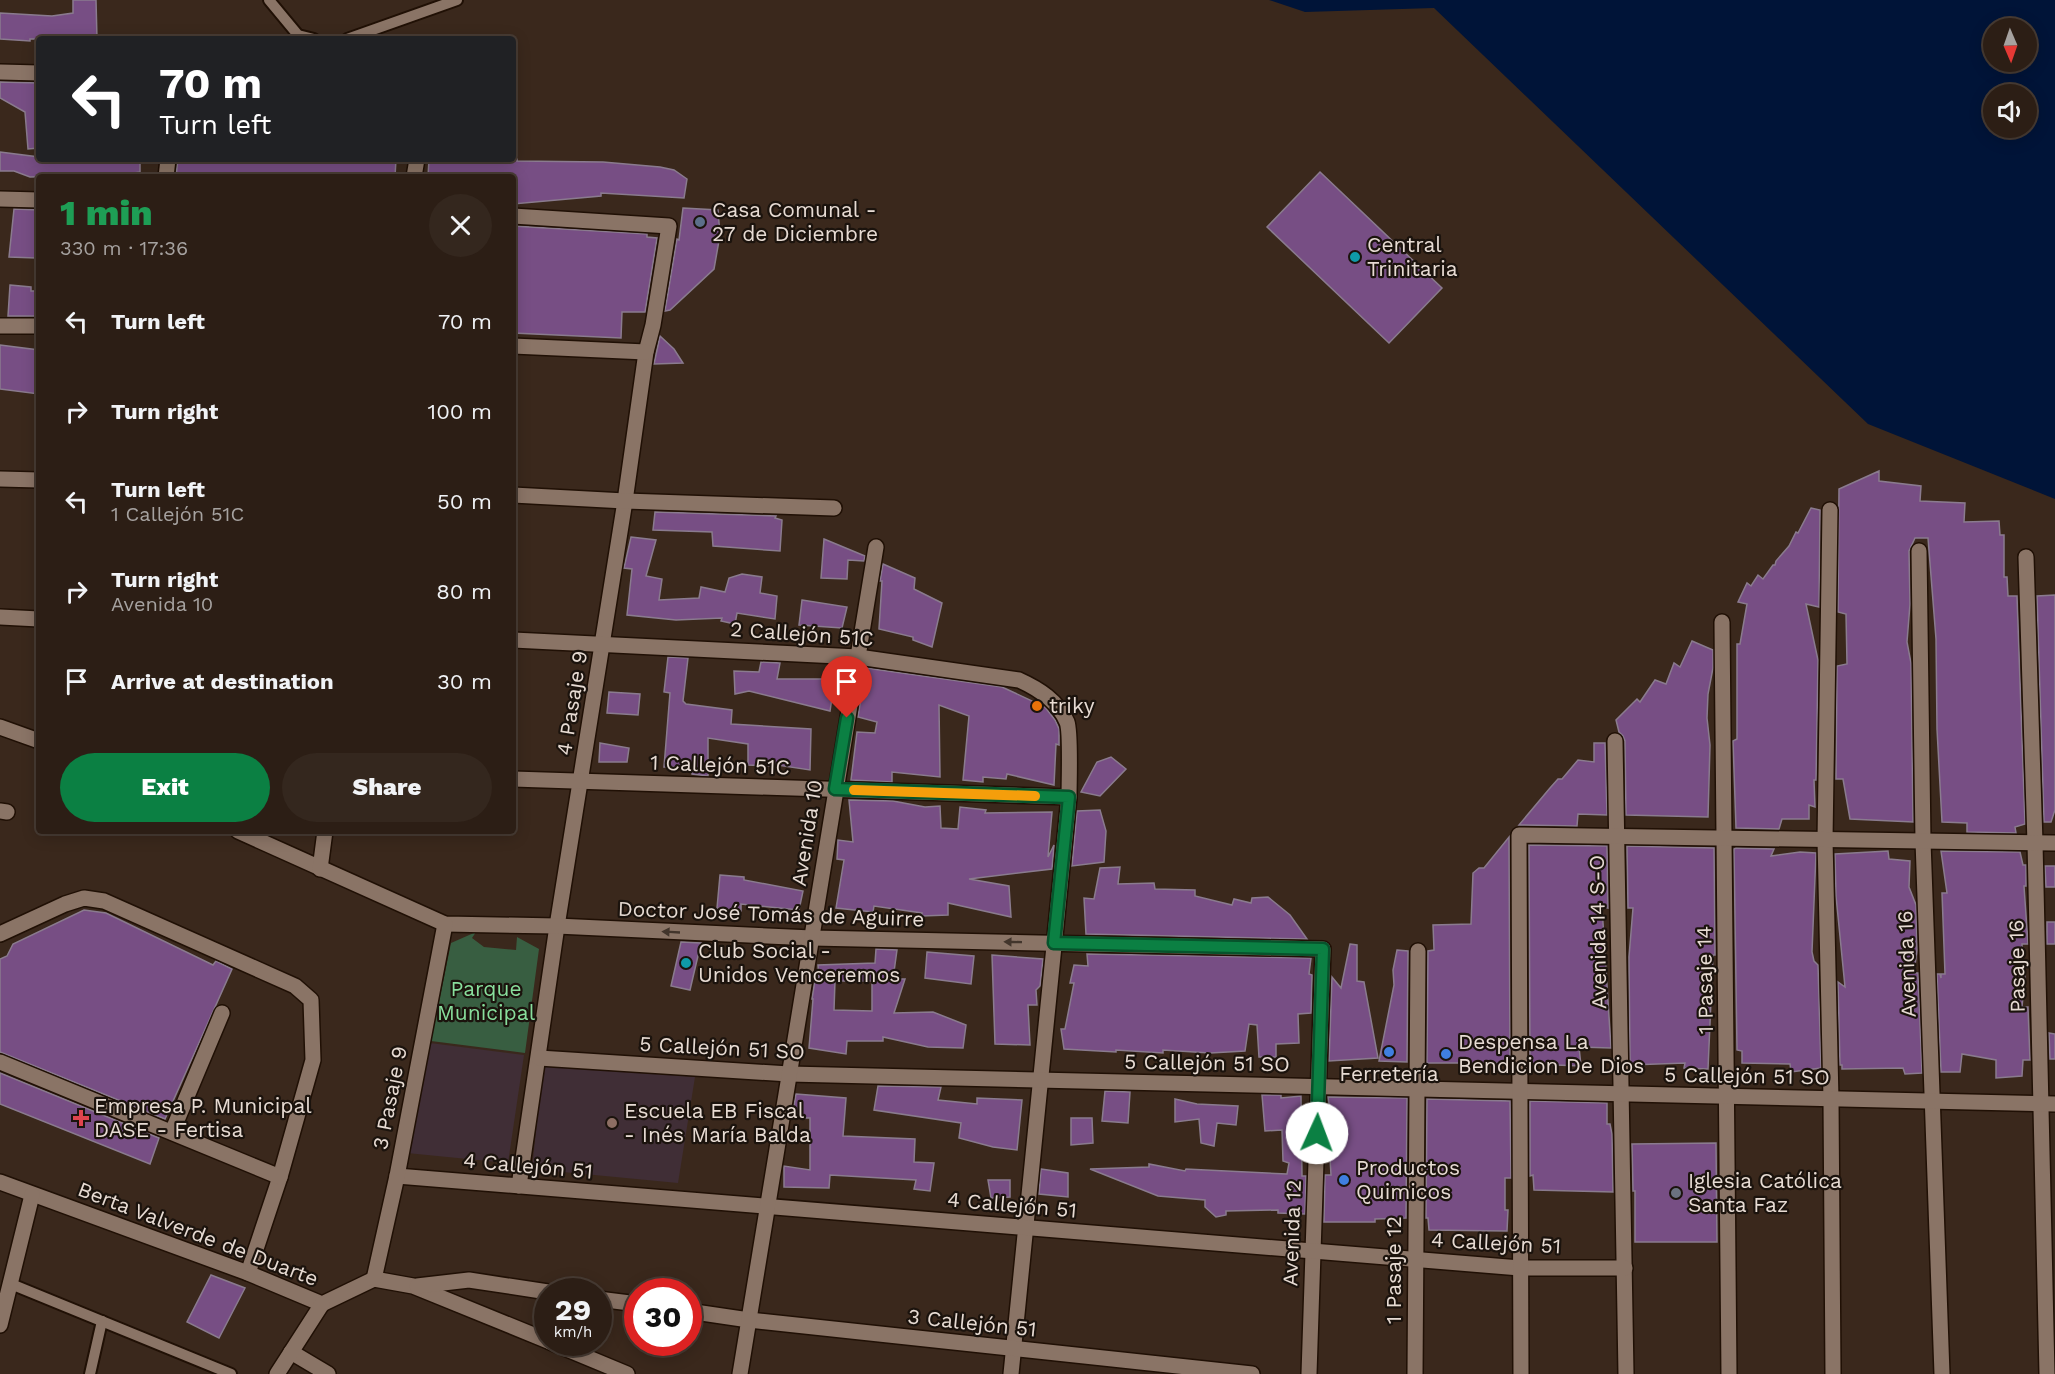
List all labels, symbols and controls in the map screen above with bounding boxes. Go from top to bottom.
north arrow [1983,18,2037,72]
map controls [1983,18,2037,138]
text: 70 m [159,59,262,108]
icon: left [60,60,138,138]
button: sound [1983,84,2037,138]
text: Turn left [159,109,271,141]
text: 1 min [60,192,153,234]
button: close [429,194,492,257]
place label: Casa Comunal - 27 de Diciembre [712,197,878,246]
marker: Casa Comunal - 27 de Diciembre [693,215,707,229]
place label: Central Trinitaria [1367,232,1458,281]
text: 330 m · 17:36 [60,236,188,260]
marker: Central Trinitaria [1348,250,1362,264]
icon: left [60,305,93,338]
text: Turn left [111,309,205,334]
text: 70 m [438,309,492,334]
icon: right [60,395,93,428]
text: Turn right [111,399,218,424]
text: 100 m [428,399,492,424]
text: Turn left [111,477,205,502]
icon: left [60,485,93,518]
text: 50 m [437,489,492,514]
text: 1 Callejón 51C [111,502,244,526]
text: Turn right [111,567,218,592]
icon: right [60,575,93,608]
text: 80 m [436,579,492,604]
text: Avenida 10 [111,592,213,616]
street label: 2 Callejón 51C [729,616,875,651]
street label: 4 Pasaje 9 [551,649,592,757]
pin [821,656,872,718]
icon: arrive [60,665,93,698]
icon: arrive [830,665,863,698]
text: Arrive at destination [111,669,334,694]
text: 30 m [437,669,492,694]
place label: triky [1049,693,1095,718]
marker: triky [1030,699,1044,713]
street label: 1 Callejón 51C [650,750,790,779]
button: Exit [60,753,270,822]
button: Share [282,753,492,822]
street label: Avenida 10 [786,778,827,888]
street label: Avenida 14 S-O [1584,855,1611,1009]
street label: Doctor José Tomás de Aguirre [617,896,925,931]
street label: Avenida 16 [1892,910,1921,1018]
street label: Pasaje 16 [2003,919,2030,1013]
street label: 1 Pasaje 14 [1691,926,1718,1034]
one-way arrow [661,927,680,936]
one-way arrow [1003,937,1022,947]
place label: Club Social - Unidos Venceremos [698,938,900,987]
marker: Club Social - Unidos Venceremos [679,956,693,970]
park label: Parque Municipal [437,976,536,1025]
place label: Despensa La Bendicion De Dios [1458,1029,1644,1078]
street label: 5 Callejón 51 SO [639,1031,805,1064]
street label: 3 Pasaje 9 [367,1044,412,1152]
marker: Ferretería [1382,1045,1396,1059]
marker: Despensa La Bendicion De Dios [1439,1047,1453,1061]
street label: 5 Callejón 51 SO [1124,1049,1290,1076]
place label: Ferretería [1339,1061,1439,1086]
street label: 5 Callejón 51 SO [1664,1062,1830,1089]
place label: Empresa P. Municipal DASE - Fertisa [94,1093,312,1142]
place label: Escuela EB Fiscal - Inés María Balda [624,1098,811,1147]
position arrow [1285,1101,1349,1165]
marker: Empresa P. Municipal DASE - Fertisa [72,1109,90,1127]
marker: Escuela EB Fiscal - Inés María Balda [605,1116,619,1130]
street label: 4 Callejón 51 [462,1147,594,1184]
place label: Productos Quimicos [1356,1155,1460,1204]
place label: Iglesia Católica Santa Faz [1688,1168,1842,1217]
marker: Productos Quimicos [1337,1173,1351,1187]
street label: Berta Valverde de Duarte [74,1176,322,1291]
street label: Avenida 12 [1277,1179,1306,1287]
street label: 4 Callejón 51 [946,1186,1078,1223]
marker: Iglesia Católica Santa Faz [1669,1186,1683,1200]
street label: 1 Pasaje 12 [1381,1216,1406,1324]
street label: 4 Callejón 51 [1430,1227,1562,1258]
speed limit sign: 30 [624,1278,702,1356]
text: 29 [555,1292,591,1327]
street label: 3 Callejón 51 [906,1303,1038,1342]
text: km/h [554,1323,592,1341]

